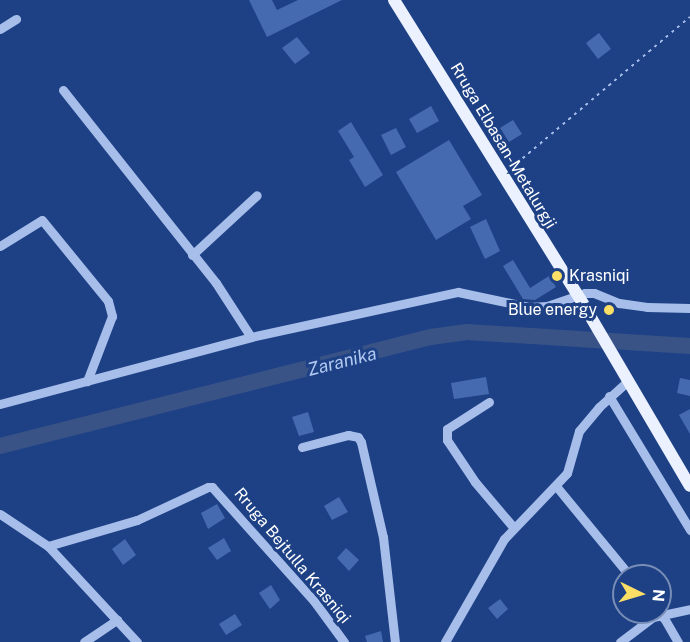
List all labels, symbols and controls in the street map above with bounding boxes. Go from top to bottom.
street label: Rruga Elbasan-Metalurgji [446,60,560,232]
place label: Krasniqi [569,266,630,286]
marker: Krasniqi [550,269,564,283]
place label: Blue energy [508,300,597,320]
marker: Blue energy [602,303,616,317]
water label: Zaranika [305,343,379,381]
street label: Rruga Bejtulla Krasniqi [230,484,354,628]
north arrow [612,564,672,624]
text: N [648,588,668,602]

